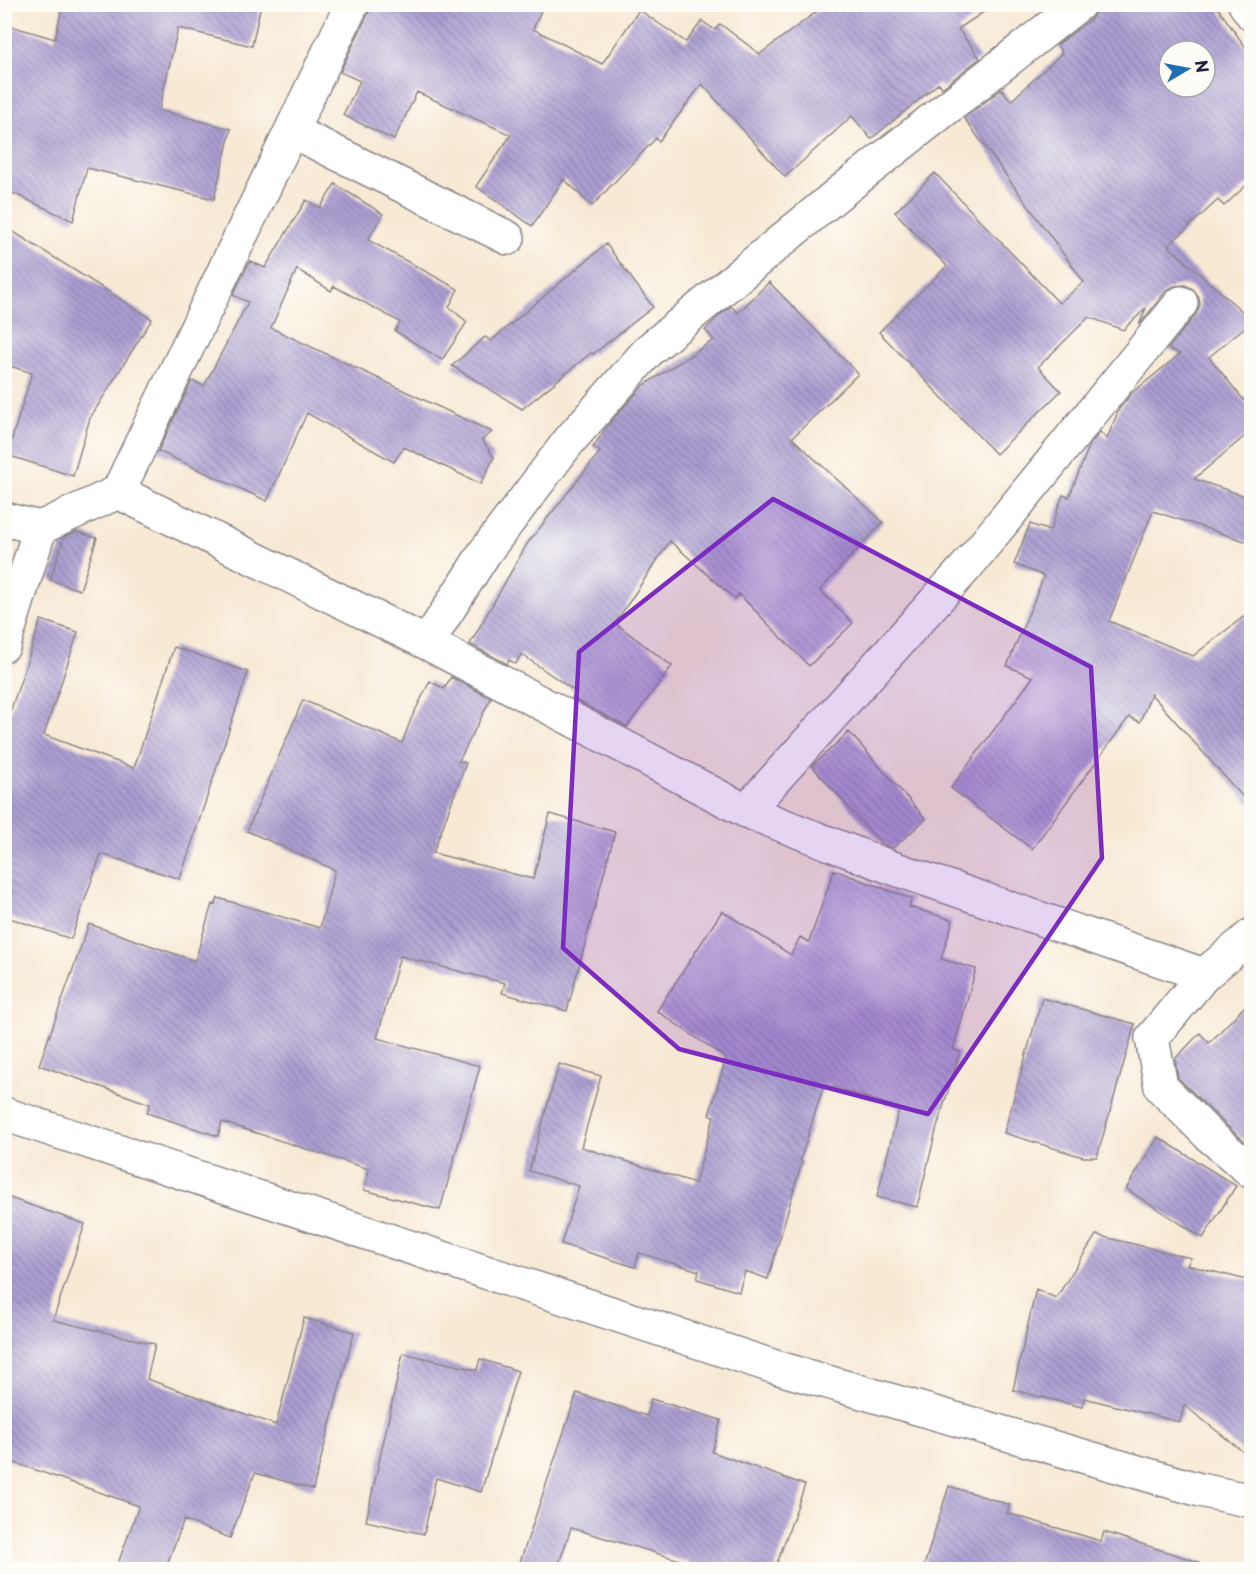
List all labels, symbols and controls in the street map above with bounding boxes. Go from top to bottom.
north arrow [1157,39,1217,99]
text: N [1190,58,1216,75]

